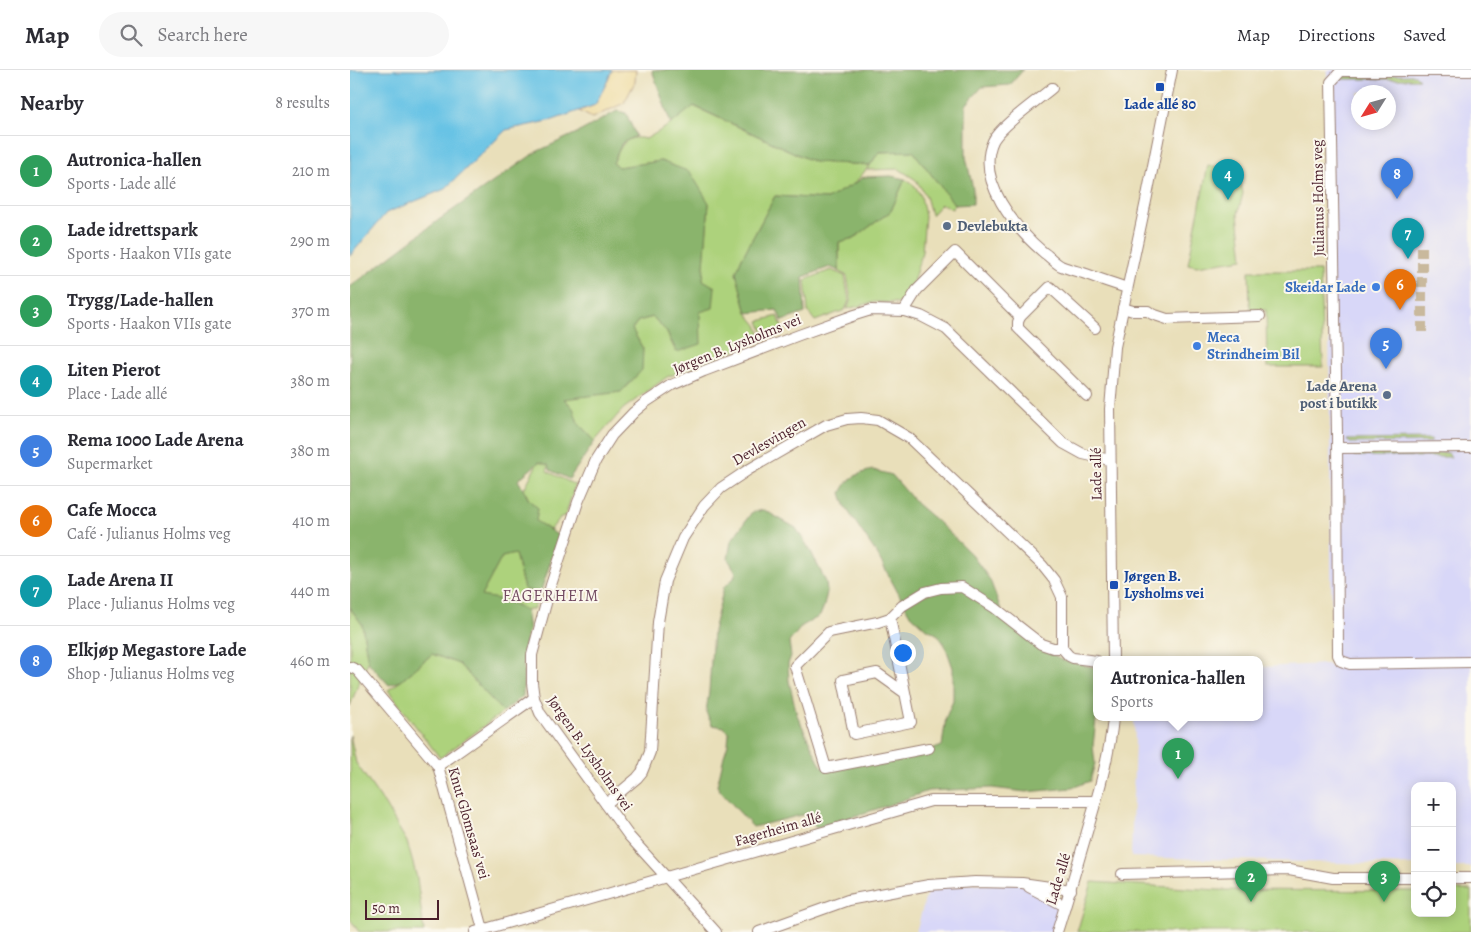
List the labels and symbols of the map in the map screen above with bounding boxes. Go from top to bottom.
marker: Lade allé 80 [1154,81,1166,93]
north arrow [1351,85,1396,130]
place label: Lade allé 80 [1124,94,1197,114]
street label: Julianus Holms veg [1307,139,1329,257]
pin: 8 [1381,158,1413,199]
pin: 4 [1212,159,1244,200]
place label: Devlebukta [957,216,1029,236]
pin: 7 [1392,218,1424,259]
marker: Devlebukta [941,220,953,232]
pin: 6 [1384,269,1416,310]
place label: Skeidar Lade [1285,277,1366,297]
marker: Skeidar Lade [1370,281,1382,293]
street label: Jørgen B. Lysholms vei [670,309,804,379]
place label: Meca Strindheim Bil [1207,327,1299,364]
pin: 5 [1370,328,1402,369]
marker: Meca Strindheim Bil [1191,340,1203,352]
place label: Lade Arena post i butikk [1300,376,1378,413]
marker: Lade Arena post i butikk [1381,389,1393,401]
street label: Devlesvingen [729,412,809,470]
street label: Lade allé [1086,447,1106,501]
place label: Jørgen B. Lysholms vei [1124,566,1205,603]
marker: Jørgen B. Lysholms vei [1108,579,1120,591]
district label: FAGERHEIM [503,585,599,607]
your location [890,640,916,666]
street label: Jørgen B. Lysholms vei [543,691,637,815]
pin: 1 [1162,738,1194,779]
street label: Knut Glomsaas' vei [443,765,495,881]
street label: Fagerheim allé [732,807,824,851]
street label: Lade allé [1041,850,1075,907]
pin: 2 [1235,861,1267,902]
pin: 3 [1368,861,1400,902]
scale bar [365,897,439,920]

